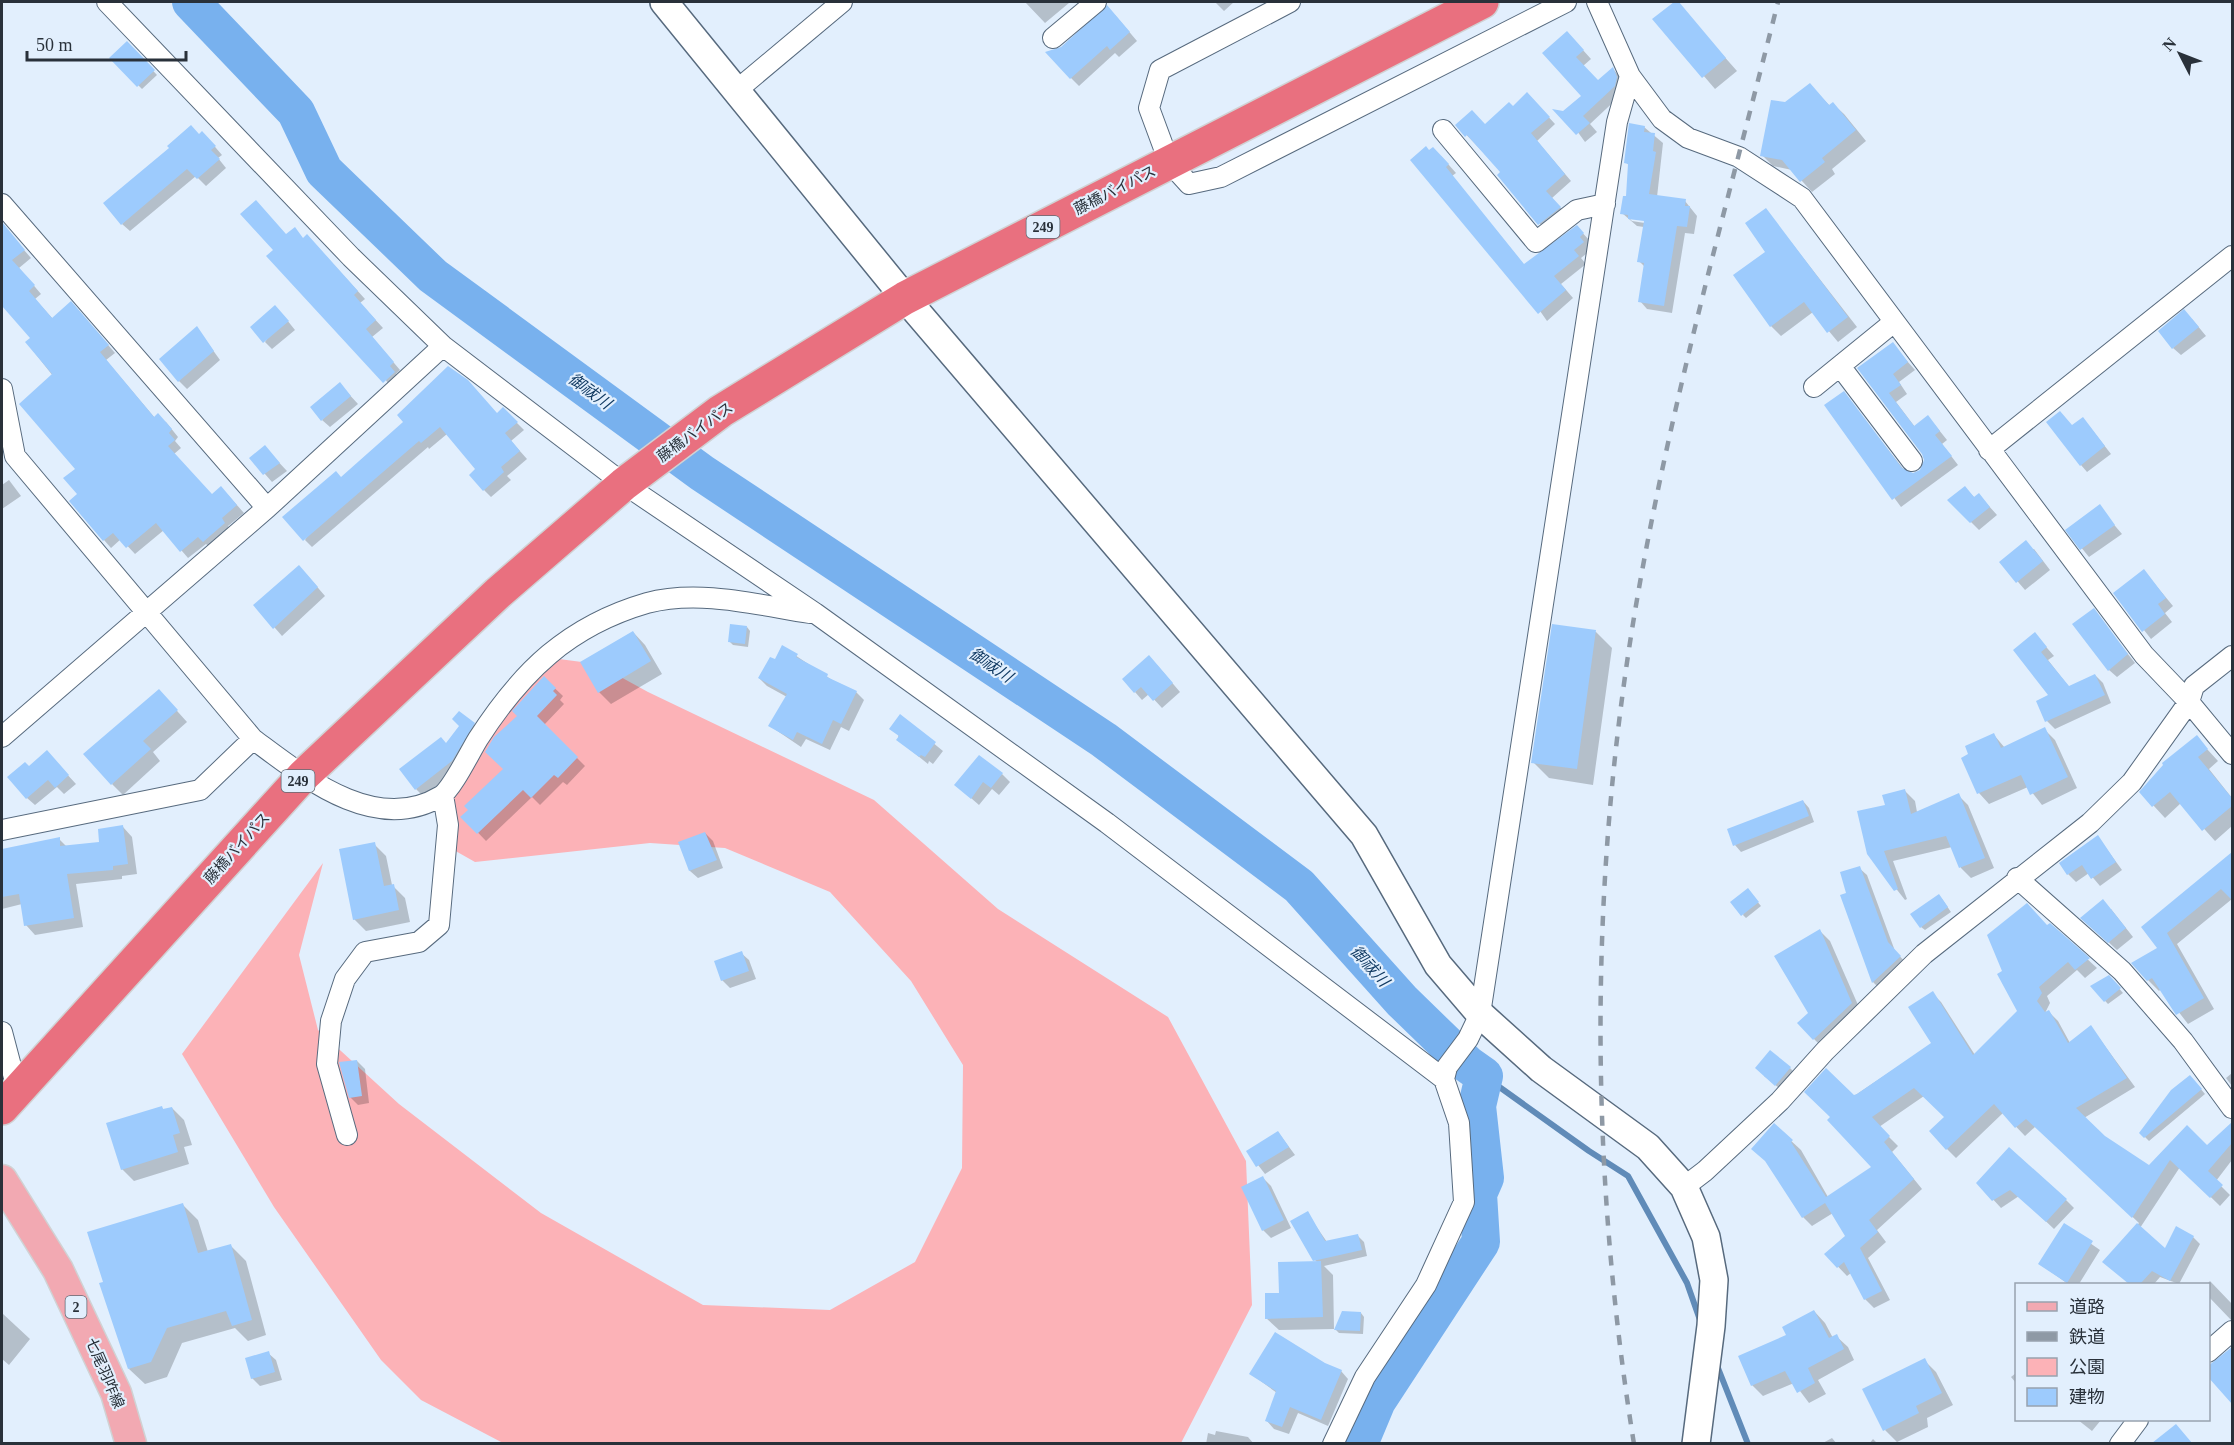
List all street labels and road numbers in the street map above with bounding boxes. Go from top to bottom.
street label: 藤橋バイパス [1071,163,1159,217]
road number: 249 [1026,216,1060,238]
street label: 藤橋バイパス [654,399,736,465]
road number: 249 [282,770,314,792]
street label: 藤橋バイパス [201,809,273,887]
road number: 2 [66,1296,86,1318]
street label: 七尾羽咋線 [83,1335,127,1411]

